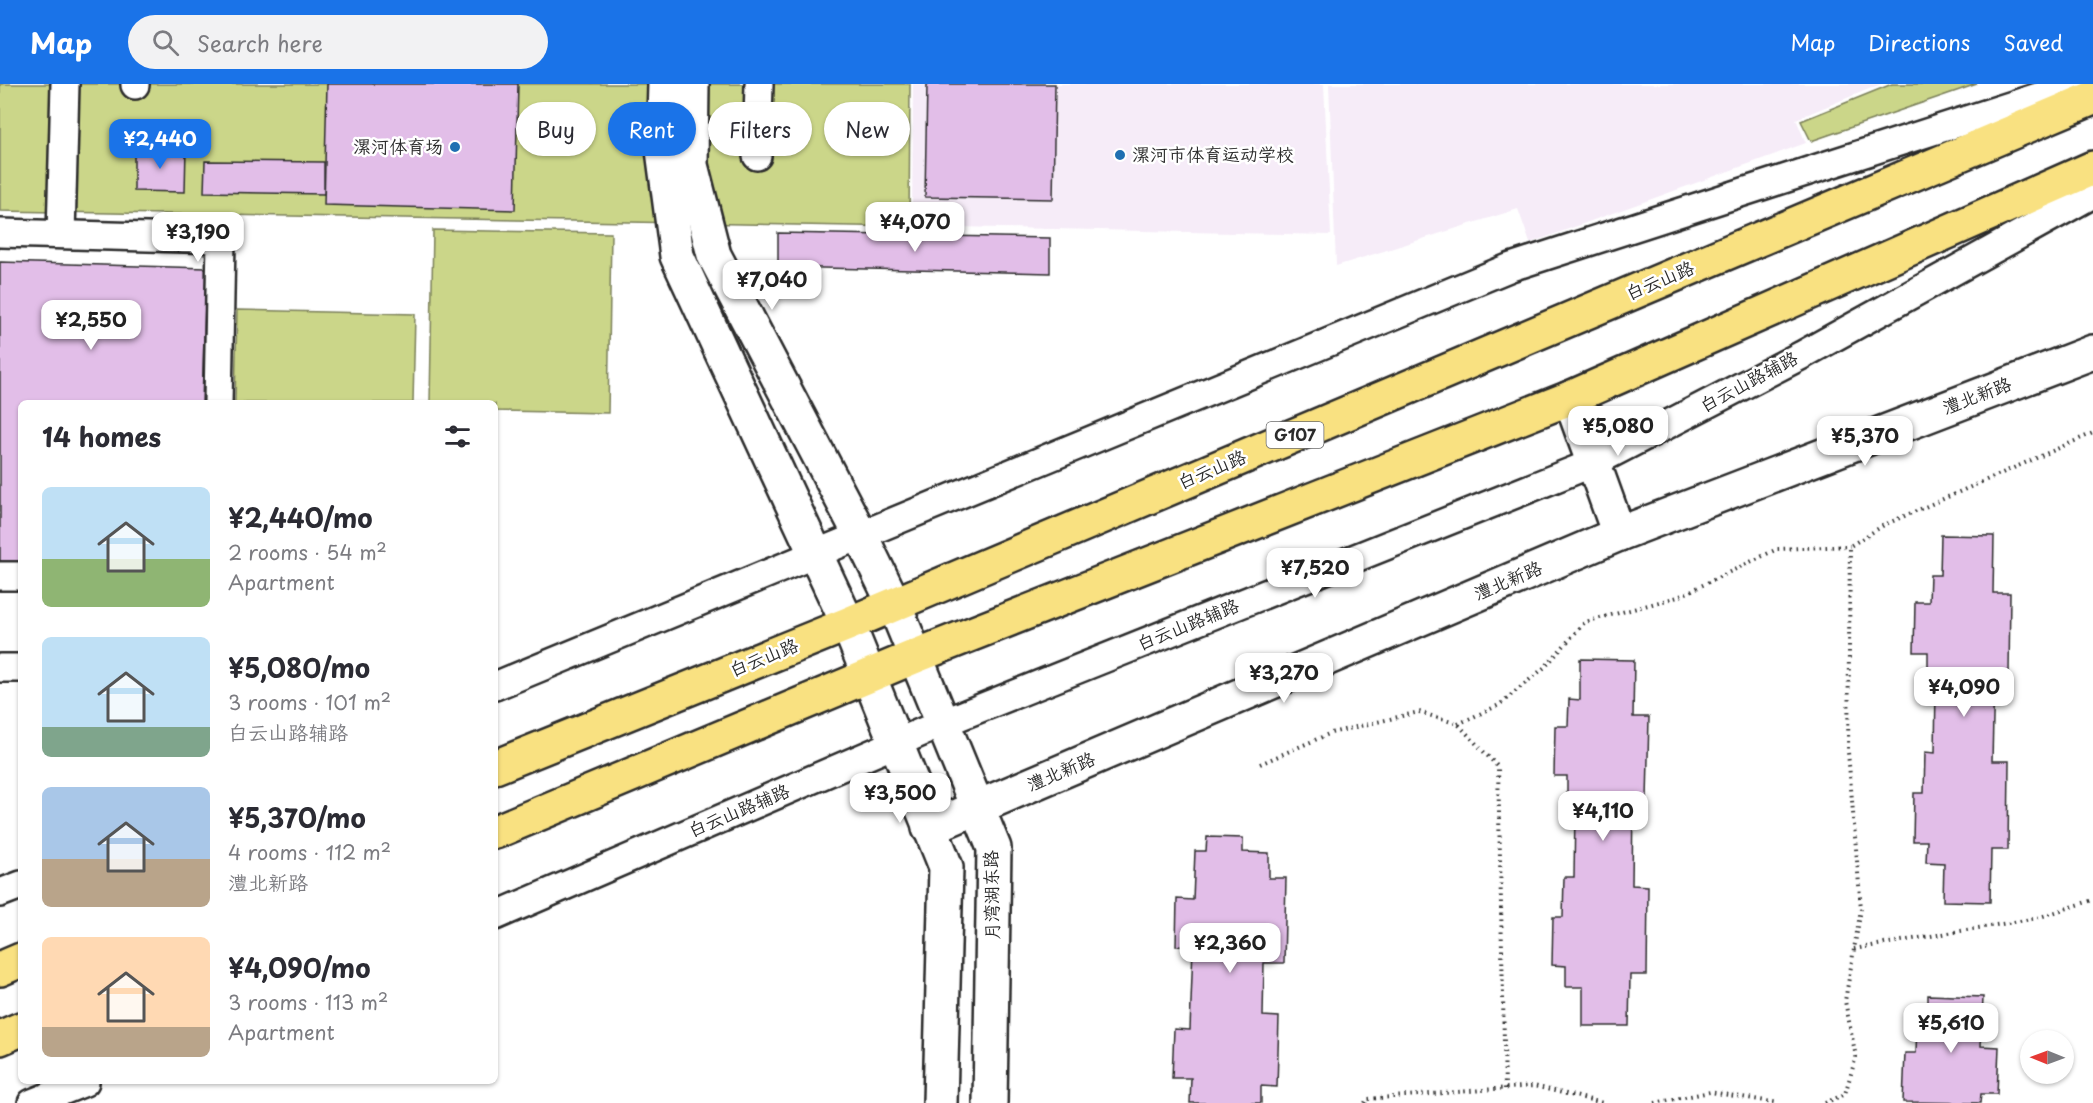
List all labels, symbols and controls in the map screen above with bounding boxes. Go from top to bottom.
search box [128,15,548,69]
text: Map [30,21,92,64]
icon: search [149,26,182,59]
text: Search here [197,26,323,59]
text: Map [1790,26,1835,58]
text: Directions [1868,26,1970,58]
text: Saved [2003,26,2063,58]
chip: Buy [516,102,596,156]
chip: Rent [608,102,696,156]
chip: Filters [708,102,812,156]
chip: New [824,102,910,156]
pin: ¥2,440 [111,119,209,170]
text: ¥2,440 [123,123,197,153]
place label: 漯河体育场 [353,132,443,159]
marker: 漯河体育场 [448,140,462,154]
place label: 漯河市体育运动学校 [1132,140,1294,167]
marker: 漯河市体育运动学校 [1113,148,1127,162]
pin: ¥4,070 [866,202,964,253]
text: ¥4,070 [879,206,951,236]
pin: ¥3,190 [149,212,247,263]
text: ¥3,190 [166,216,230,246]
street label: 白云山路 [1621,253,1698,306]
pin: ¥7,040 [723,260,821,311]
text: ¥7,040 [737,264,807,294]
pin: ¥2,550 [42,300,140,351]
text: ¥2,550 [55,304,127,334]
street label: 白云山路辅路 [1694,343,1802,418]
street label: 澧北新路 [1938,369,2015,420]
pin: ¥5,080 [1569,406,1667,457]
text: ¥5,080 [1582,410,1654,440]
pin: ¥5,370 [1816,416,1914,467]
text: 14 homes [42,417,161,456]
icon: filters [441,420,474,453]
text: ¥5,370 [1831,420,1899,450]
road number: G107 [1266,422,1324,448]
street label: 白云山路 [1173,442,1250,495]
text: ¥2,440/mo [228,498,373,537]
icon: home [90,511,162,583]
text: 2 rooms · 54 m² [228,537,387,567]
pin: ¥7,520 [1266,548,1364,599]
text: ¥7,520 [1281,552,1349,582]
street label: 澧北新路 [1469,553,1546,606]
text: Apartment [228,567,335,597]
street label: 白云山路辅路 [1132,591,1243,656]
street label: 白云山路 [725,631,802,683]
text: ¥5,080/mo [228,648,370,687]
pin: ¥3,270 [1235,653,1333,704]
text: ¥3,270 [1249,657,1319,687]
icon: home [90,661,162,733]
pin: ¥4,090 [1915,667,2013,718]
text: ¥4,090 [1928,671,2000,701]
text: 3 rooms · 101 m² [228,687,391,717]
text: 白云山路辅路 [228,717,348,747]
street label: 澧北新路 [1022,744,1099,797]
pin: ¥3,500 [851,773,949,824]
street label: 白云山路辅路 [683,776,793,843]
text: ¥3,500 [864,777,936,807]
pin: ¥4,110 [1554,791,1652,842]
text: ¥4,110 [1572,795,1634,825]
text: ¥5,370/mo [228,798,366,837]
icon: home [90,811,162,883]
text: 4 rooms · 112 m² [228,837,391,867]
street label: 月湾湖东路 [976,850,1005,940]
text: 澧北新路 [228,867,308,897]
pin: ¥2,360 [1181,923,1279,974]
text: ¥2,360 [1194,927,1266,957]
text: ¥4,090/mo [228,948,370,987]
icon: home [90,961,162,1033]
text: 3 rooms · 113 m² [228,987,388,1017]
pin: ¥5,610 [1902,1003,2000,1054]
text: ¥5,610 [1917,1007,1985,1037]
text: Apartment [228,1017,335,1047]
north arrow [2020,1030,2074,1084]
map controls [2020,1030,2074,1084]

